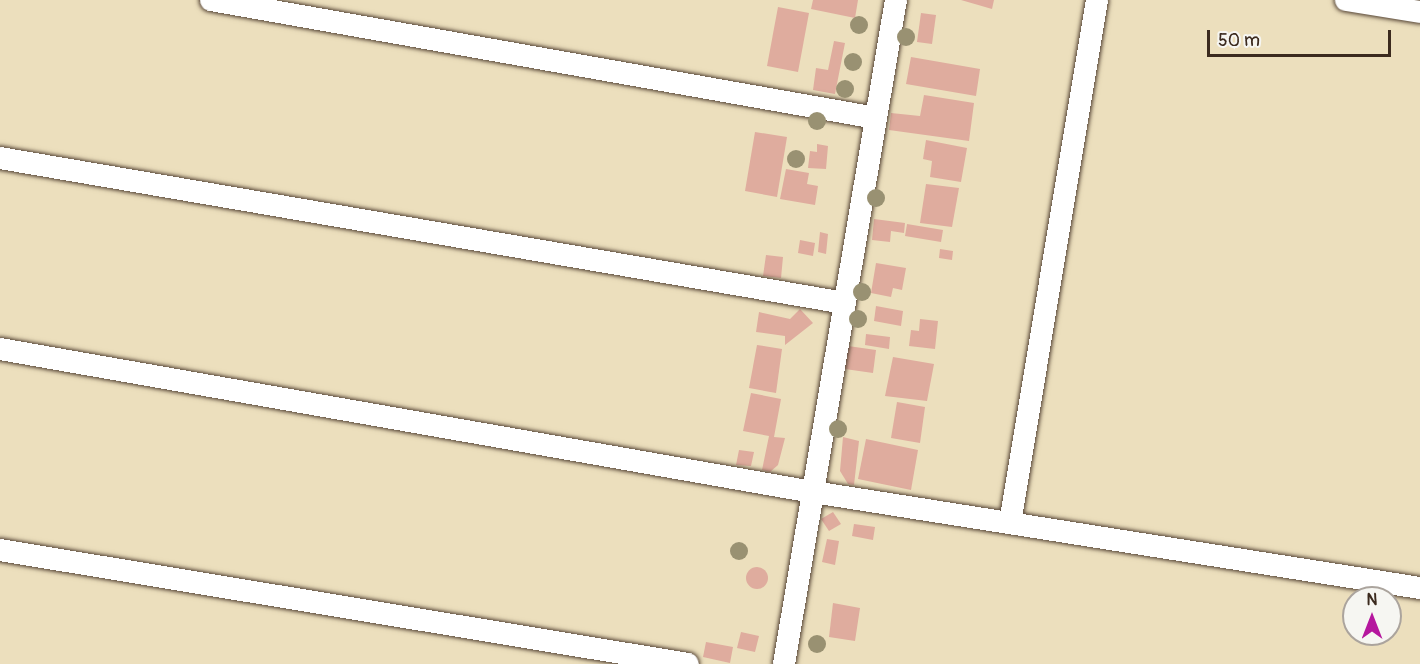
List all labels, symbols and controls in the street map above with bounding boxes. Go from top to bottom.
scale bar [1210,18,1394,56]
text: 50 m [1218,29,1260,52]
north arrow [1342,586,1402,646]
text: N [1367,590,1377,610]

